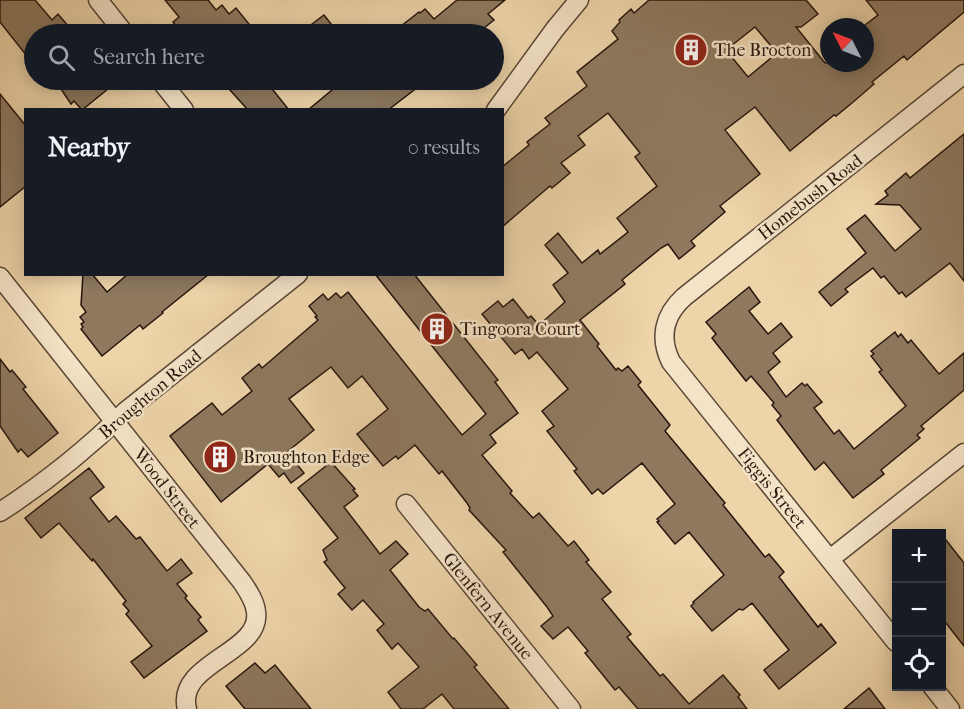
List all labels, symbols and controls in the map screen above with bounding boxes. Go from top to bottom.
north arrow [820,18,874,72]
search box [24,24,504,90]
building icon: The Brocton [673,32,709,68]
place label: The Brocton [714,40,812,61]
icon: search [45,41,78,74]
text: Search here [93,44,205,70]
text: Nearby [48,132,130,163]
text: 0 results [408,136,480,159]
street label: Homebush Road [754,150,867,245]
building icon: Tingoora Court [419,311,455,347]
place label: Tingoora Court [460,319,581,340]
street label: Broughton Road [95,345,206,443]
building icon: Broughton Edge [202,439,238,475]
street label: Wood Street [128,443,205,533]
street label: Figgis Street [733,444,811,533]
place label: Broughton Edge [243,447,370,468]
map controls [892,529,946,691]
button: + [892,529,946,583]
street label: Glenfern Avenue [438,549,537,664]
button: − [892,583,946,637]
button: locate [892,637,946,691]

